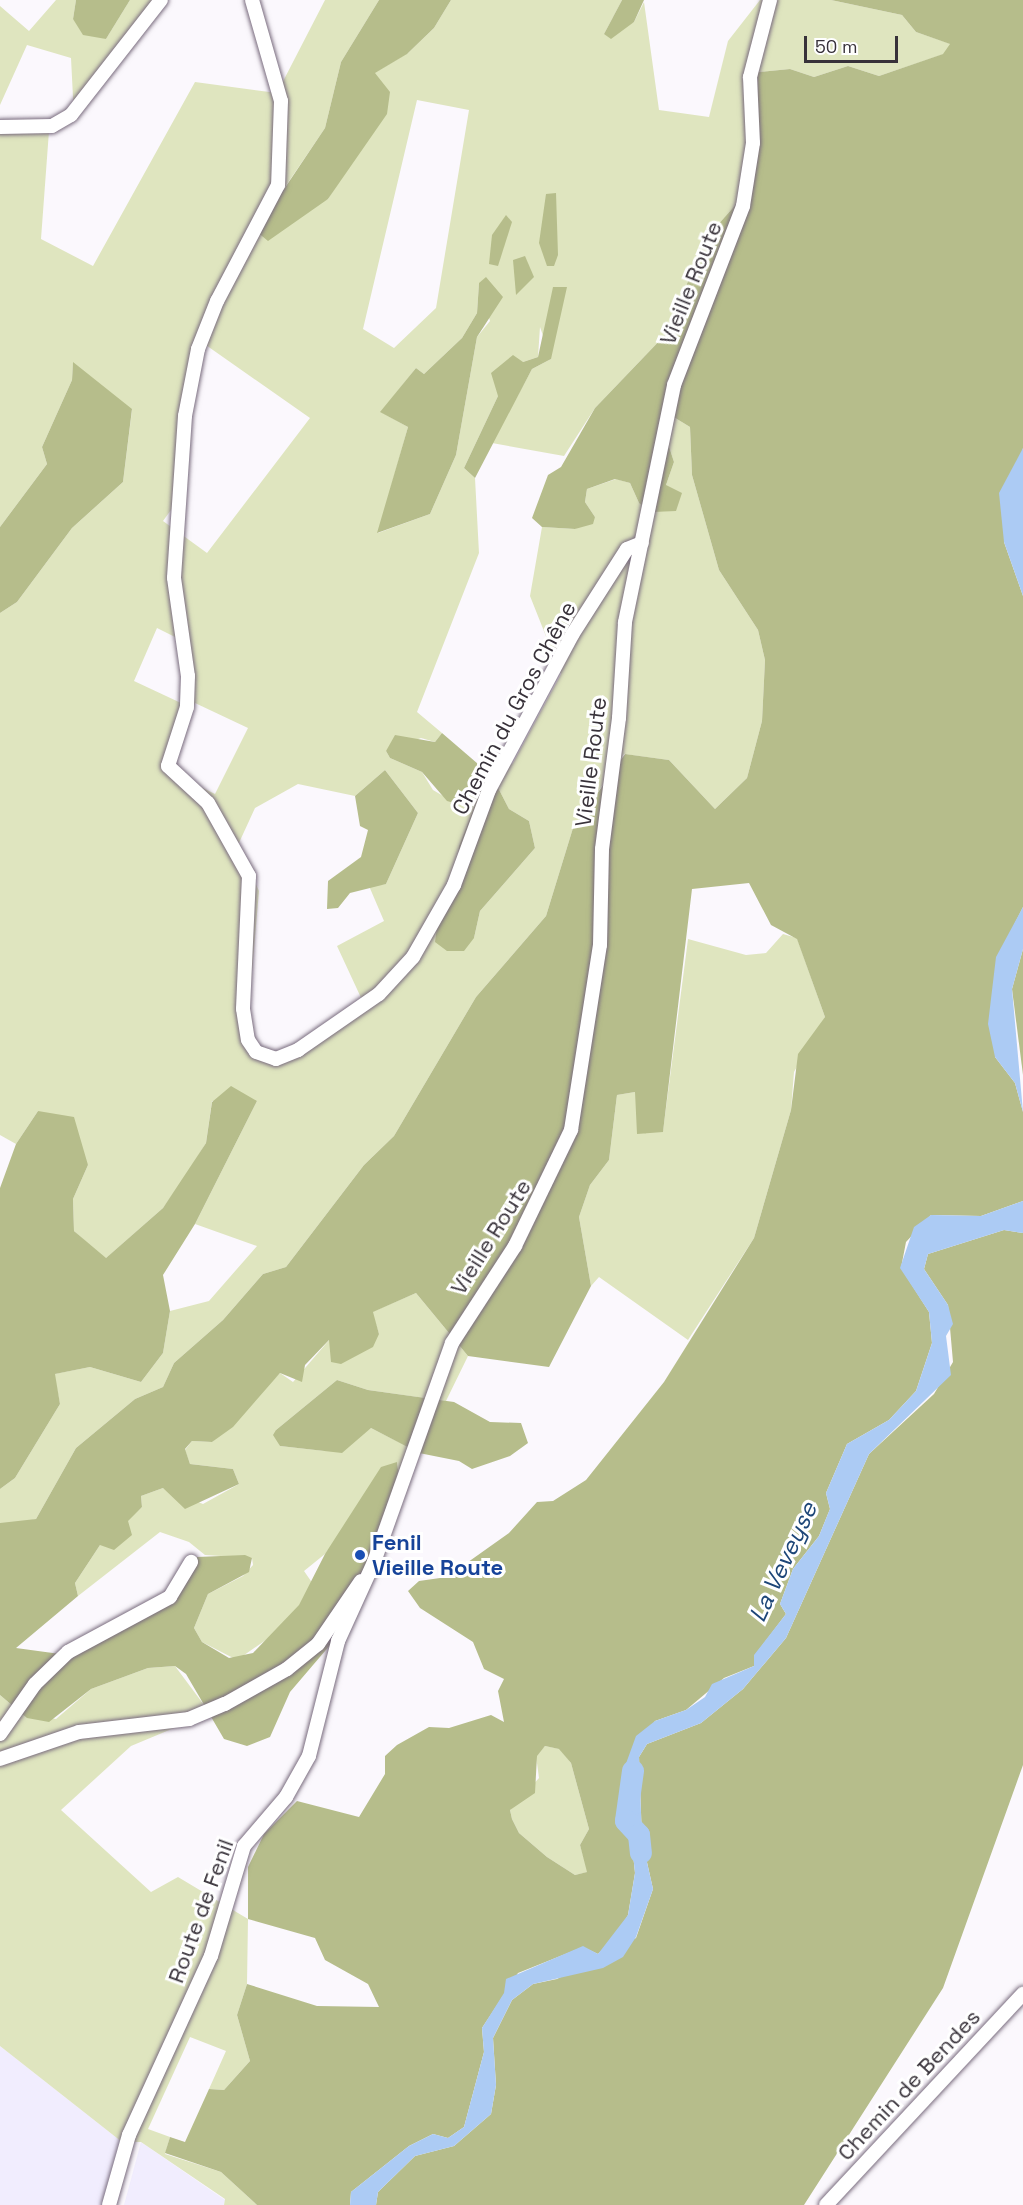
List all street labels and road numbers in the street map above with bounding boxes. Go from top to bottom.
street label: Vieille Route [654,218,728,348]
street label: Chemin du Gros Chêne [447,597,581,819]
street label: Vieille Route [570,696,612,828]
street label: Vieille Route [445,1175,537,1299]
street label: Route de Fenil [163,1835,239,1987]
street label: Chemin de Bendes [832,2004,986,2166]

